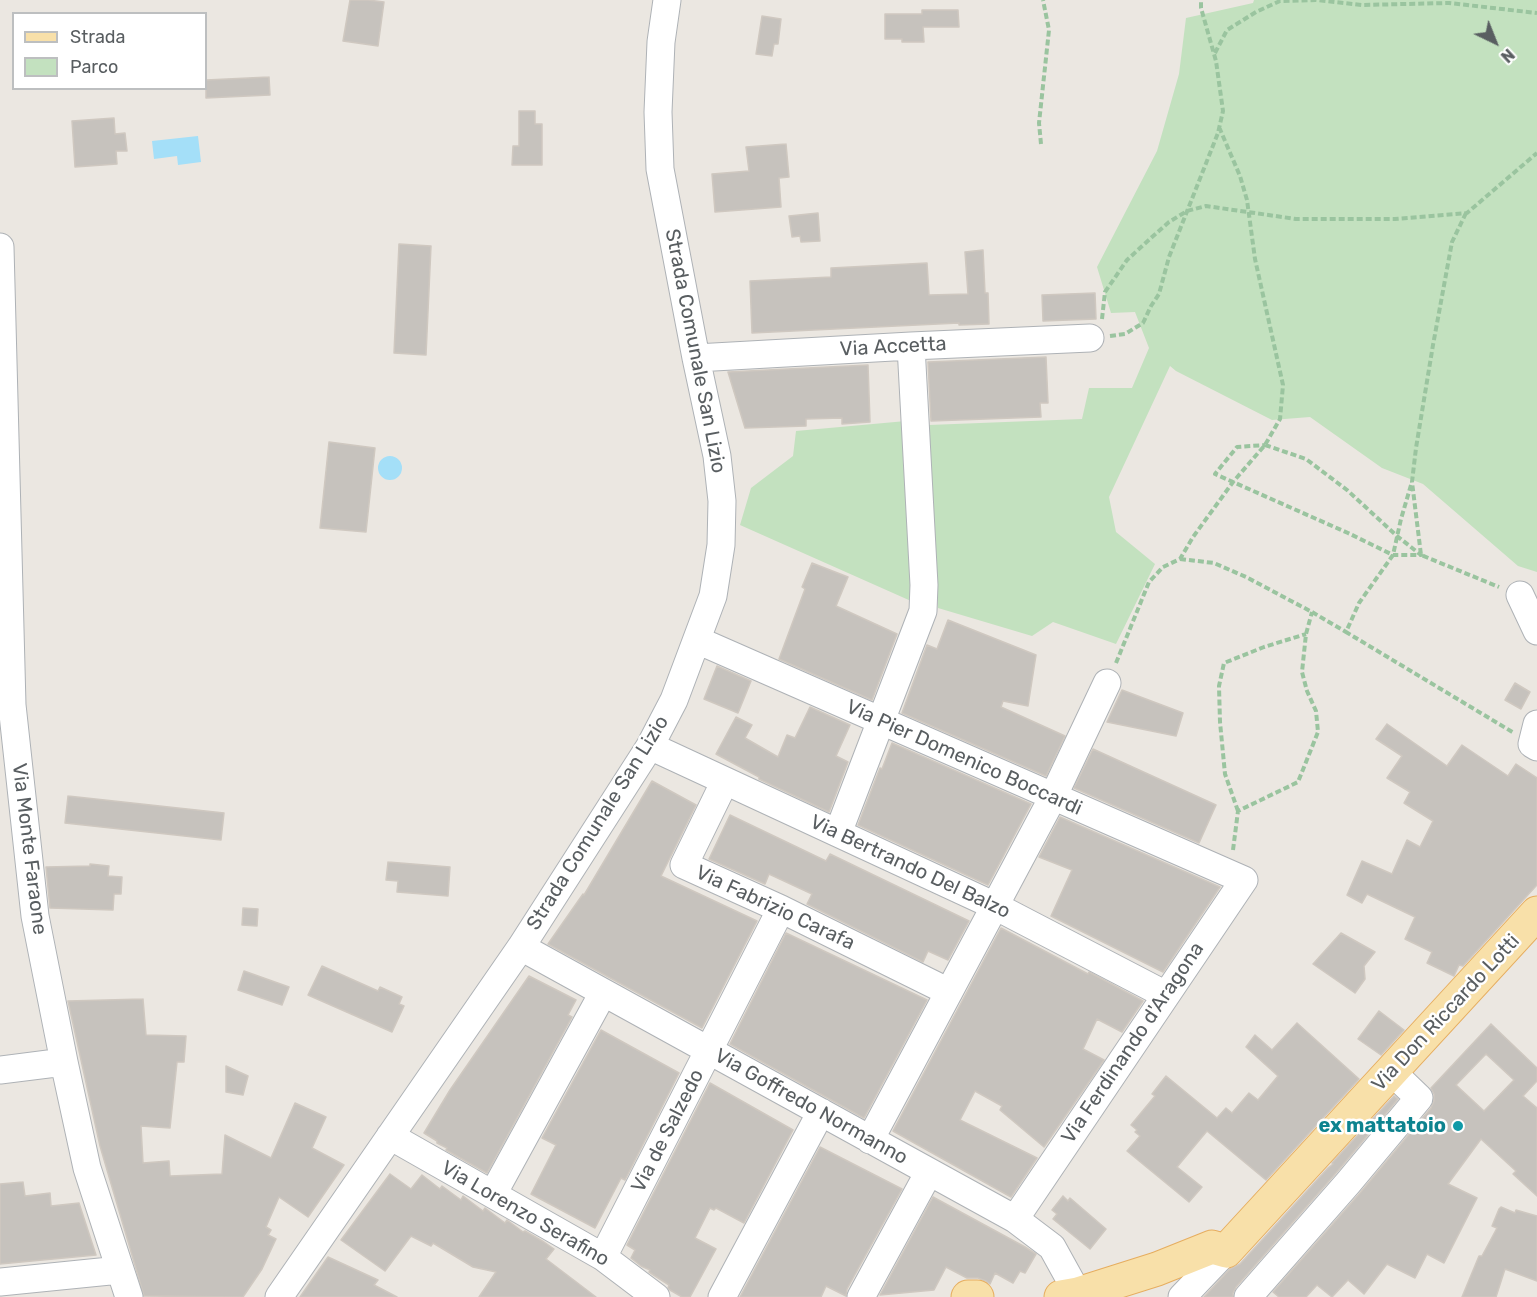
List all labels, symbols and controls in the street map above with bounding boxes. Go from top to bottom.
legend [12,12,207,90]
north arrow [1465,12,1525,72]
text: Strada [70,26,126,48]
text: N [1497,45,1518,66]
text: Parco [70,56,118,78]
street label: Strada Comunale San Lizio [660,227,730,475]
street label: Via Accetta [839,332,947,362]
street label: Via Pier Domenico Boccardi [842,695,1086,821]
street label: Strada Comunale San Lizio [522,711,674,935]
street label: Via Monte Faraone [7,762,51,936]
street label: Via Bertrando Del Balzo [806,810,1014,924]
street label: Via Fabrizio Carafa [692,861,858,955]
street label: Via Don Riccardo Lotti [1367,930,1525,1096]
street label: Via Ferdinando d'Aragona [1057,938,1209,1148]
street label: Via Goffredo Normanno [710,1044,912,1170]
street label: Via de Salzedo [627,1066,709,1196]
place label: ex mattatoio [1319,1114,1446,1138]
marker: ex mattatoio [1451,1119,1465,1133]
street label: Via Lorenzo Serafino [437,1156,613,1272]

